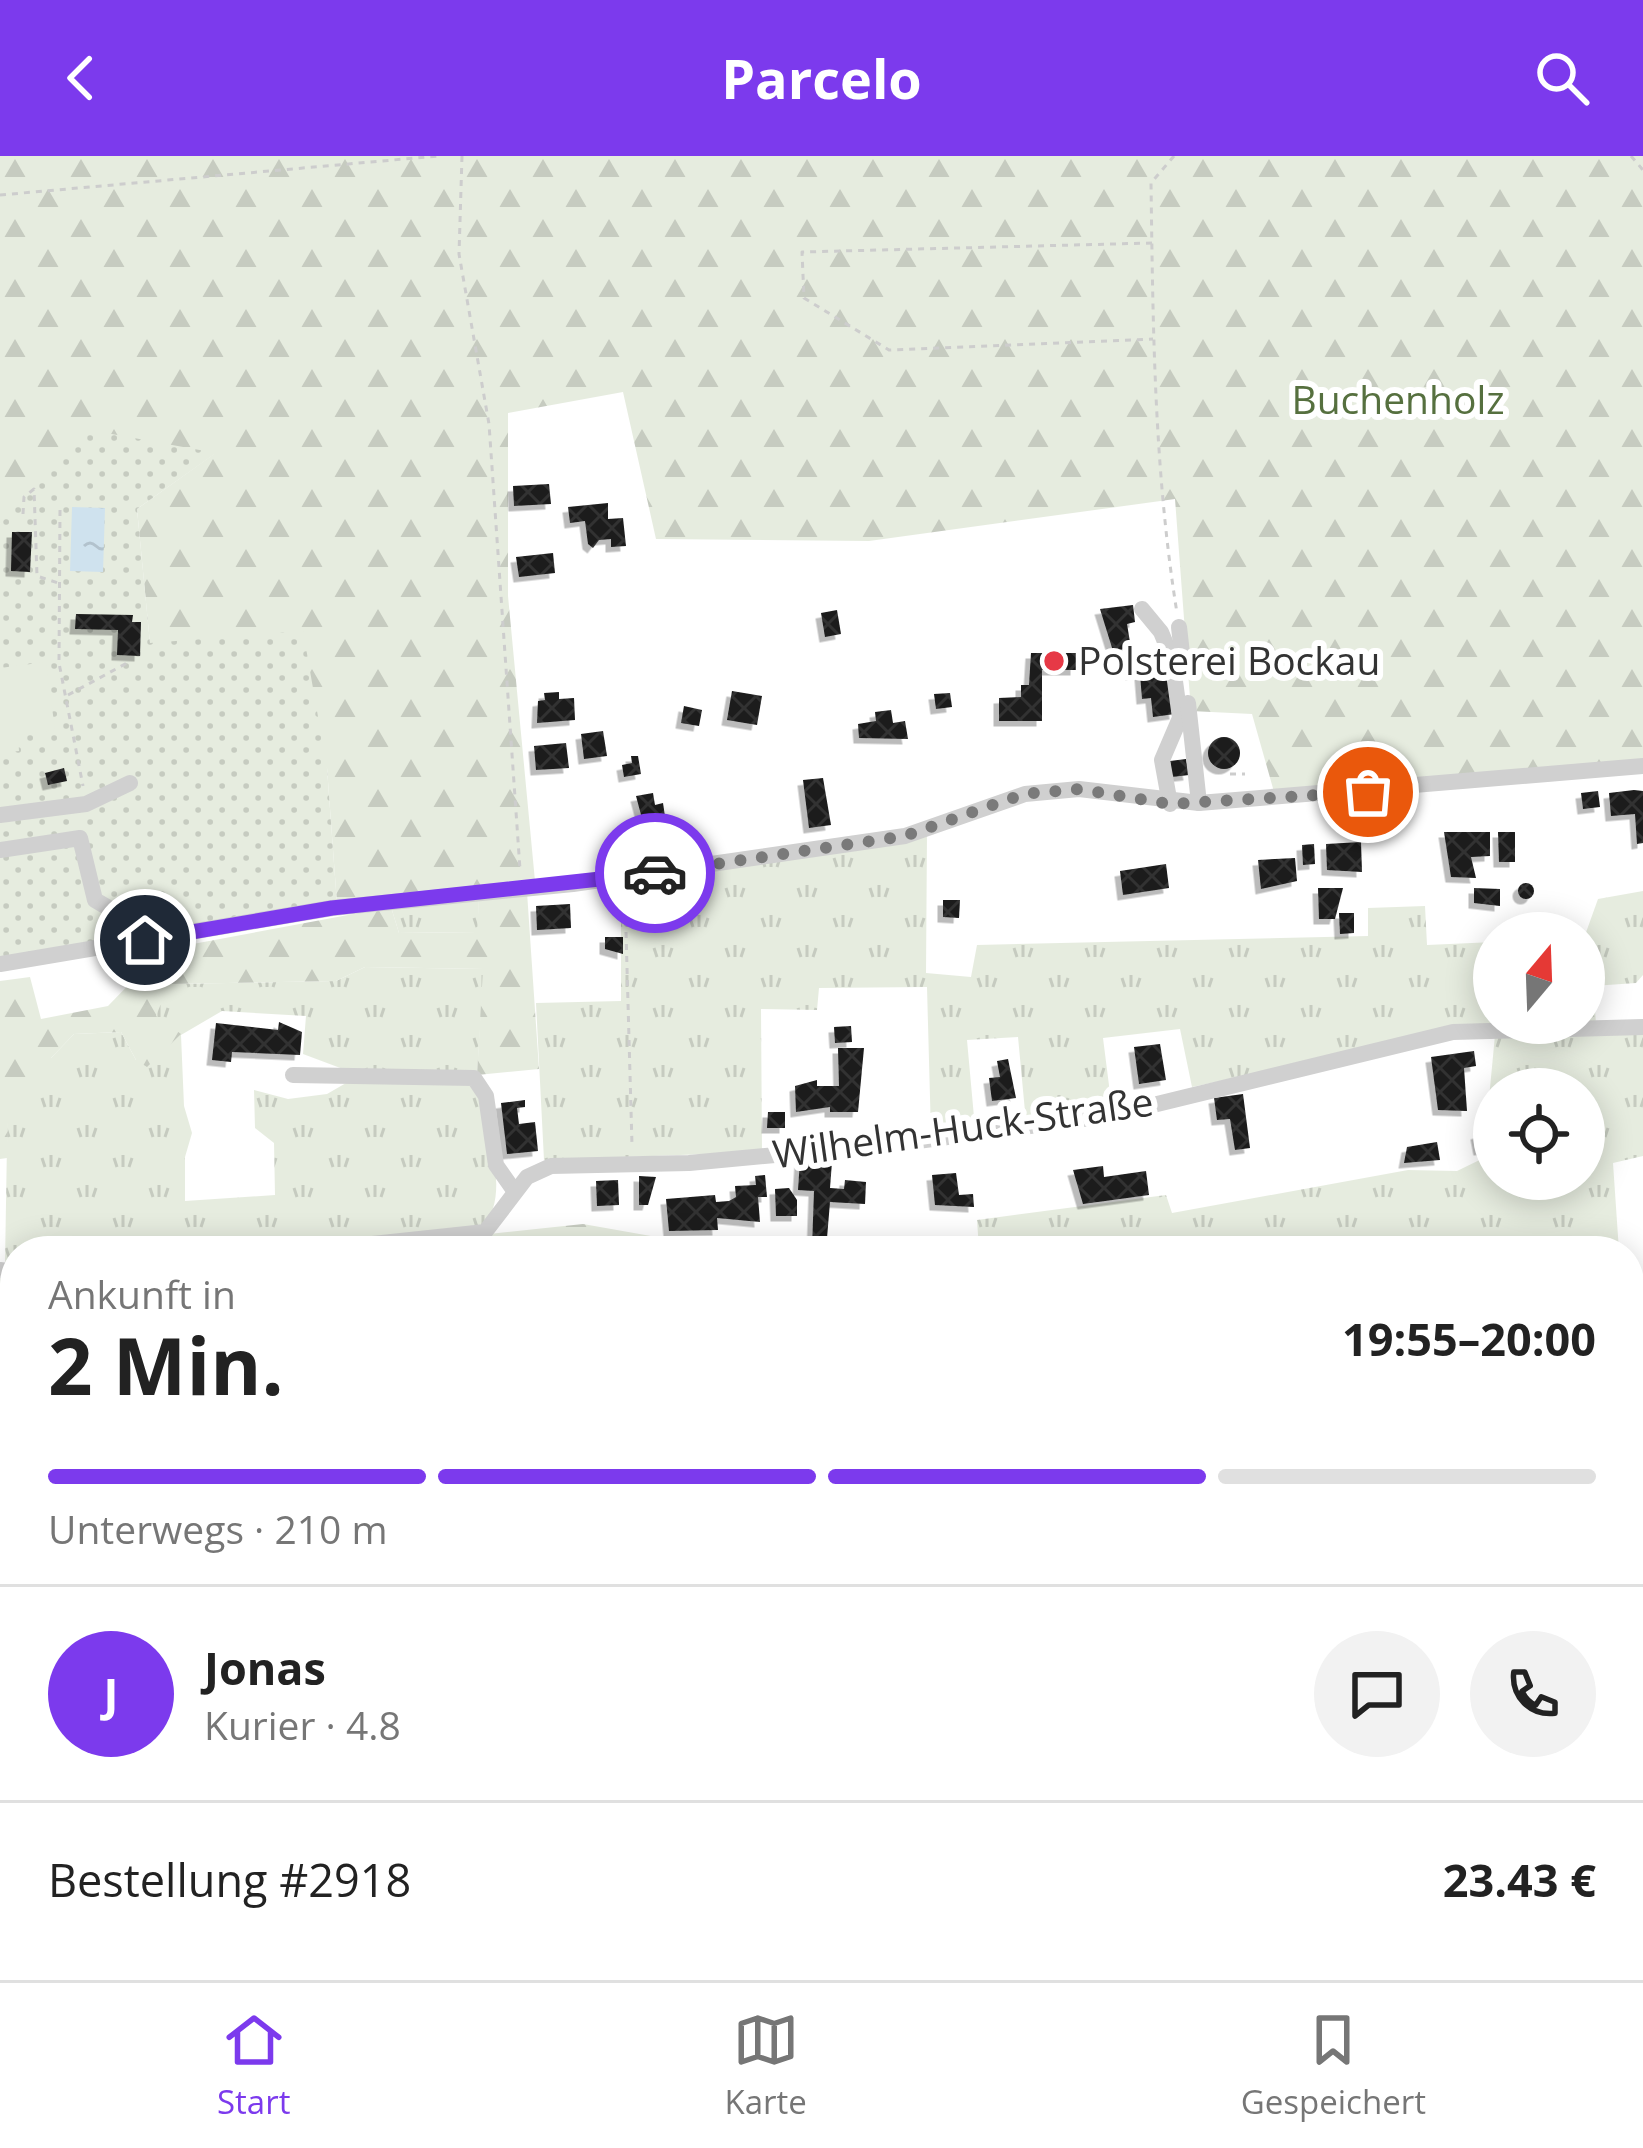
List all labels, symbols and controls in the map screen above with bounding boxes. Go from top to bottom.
text: Parcelo [721,41,922,115]
icon: back [48,45,114,111]
icon: search [1529,45,1595,111]
park label: Buchenholz [1291,372,1505,425]
place label: Polsterei Bockau [1078,633,1380,686]
marker: Polsterei Bockau [1041,648,1067,674]
pin [1317,741,1419,843]
icon: bag [1335,759,1401,825]
courier [595,813,715,933]
icon: car [622,840,688,906]
pin [94,889,196,991]
icon: home [112,907,178,973]
north arrow [1473,912,1605,1044]
map controls [1473,912,1605,1200]
button: locate [1473,1068,1605,1200]
street label: Wilhelm-Huck-Straße [769,1074,1156,1179]
text: Ankunft in [48,1267,236,1320]
text: 19:55–20:00 [1342,1308,1596,1369]
text: 2 Min. [48,1312,284,1418]
text: Unterwegs · 210 m [48,1502,388,1555]
button: chat [1314,1631,1440,1757]
button: phone [1470,1631,1596,1757]
text: Jonas [204,1637,326,1698]
text: J [104,1663,118,1724]
text: Kurier · 4.8 [204,1698,401,1751]
text: Bestellung #2918 [48,1849,411,1910]
text: 23.43 € [1443,1849,1596,1910]
tab: Start [217,2007,290,2124]
tab: Karte [724,2007,807,2124]
tab: Gespeichert [1241,2007,1426,2124]

